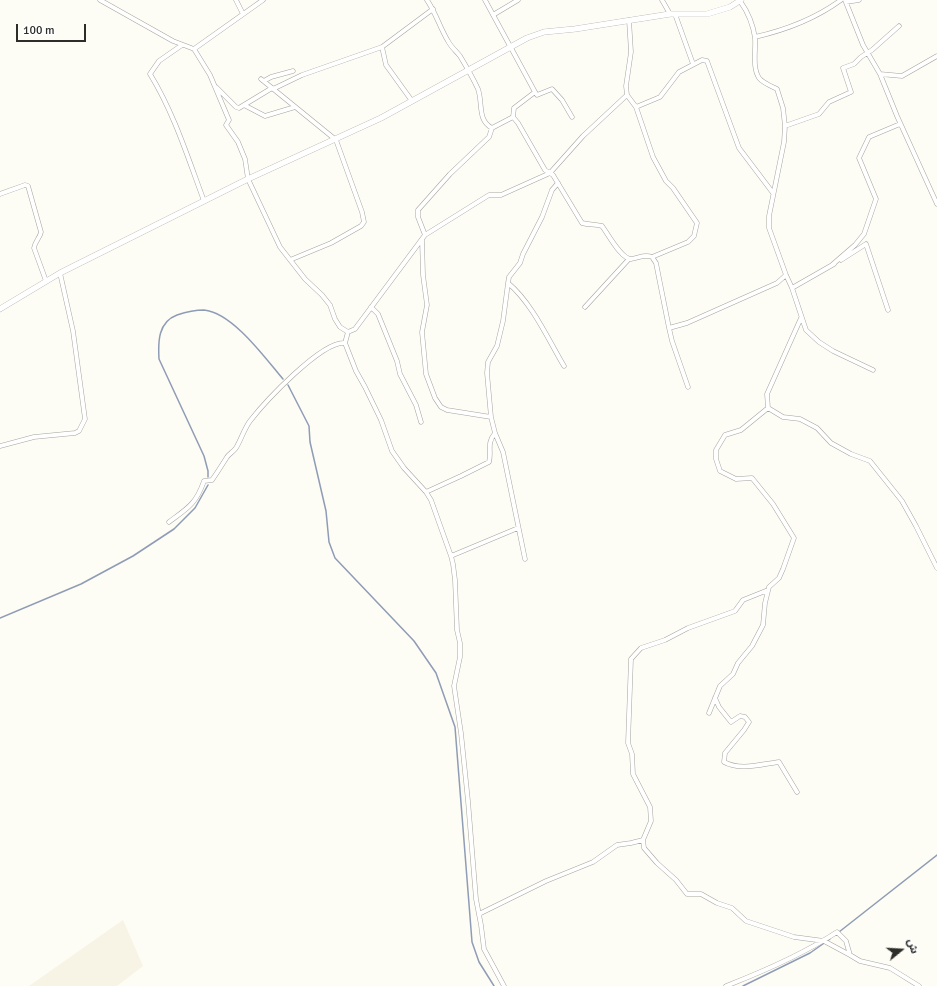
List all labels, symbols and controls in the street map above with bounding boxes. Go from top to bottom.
scale bar [18,16,88,42]
text: 100 m [23,23,55,38]
north arrow [881,930,921,970]
text: ش [904,937,921,955]

